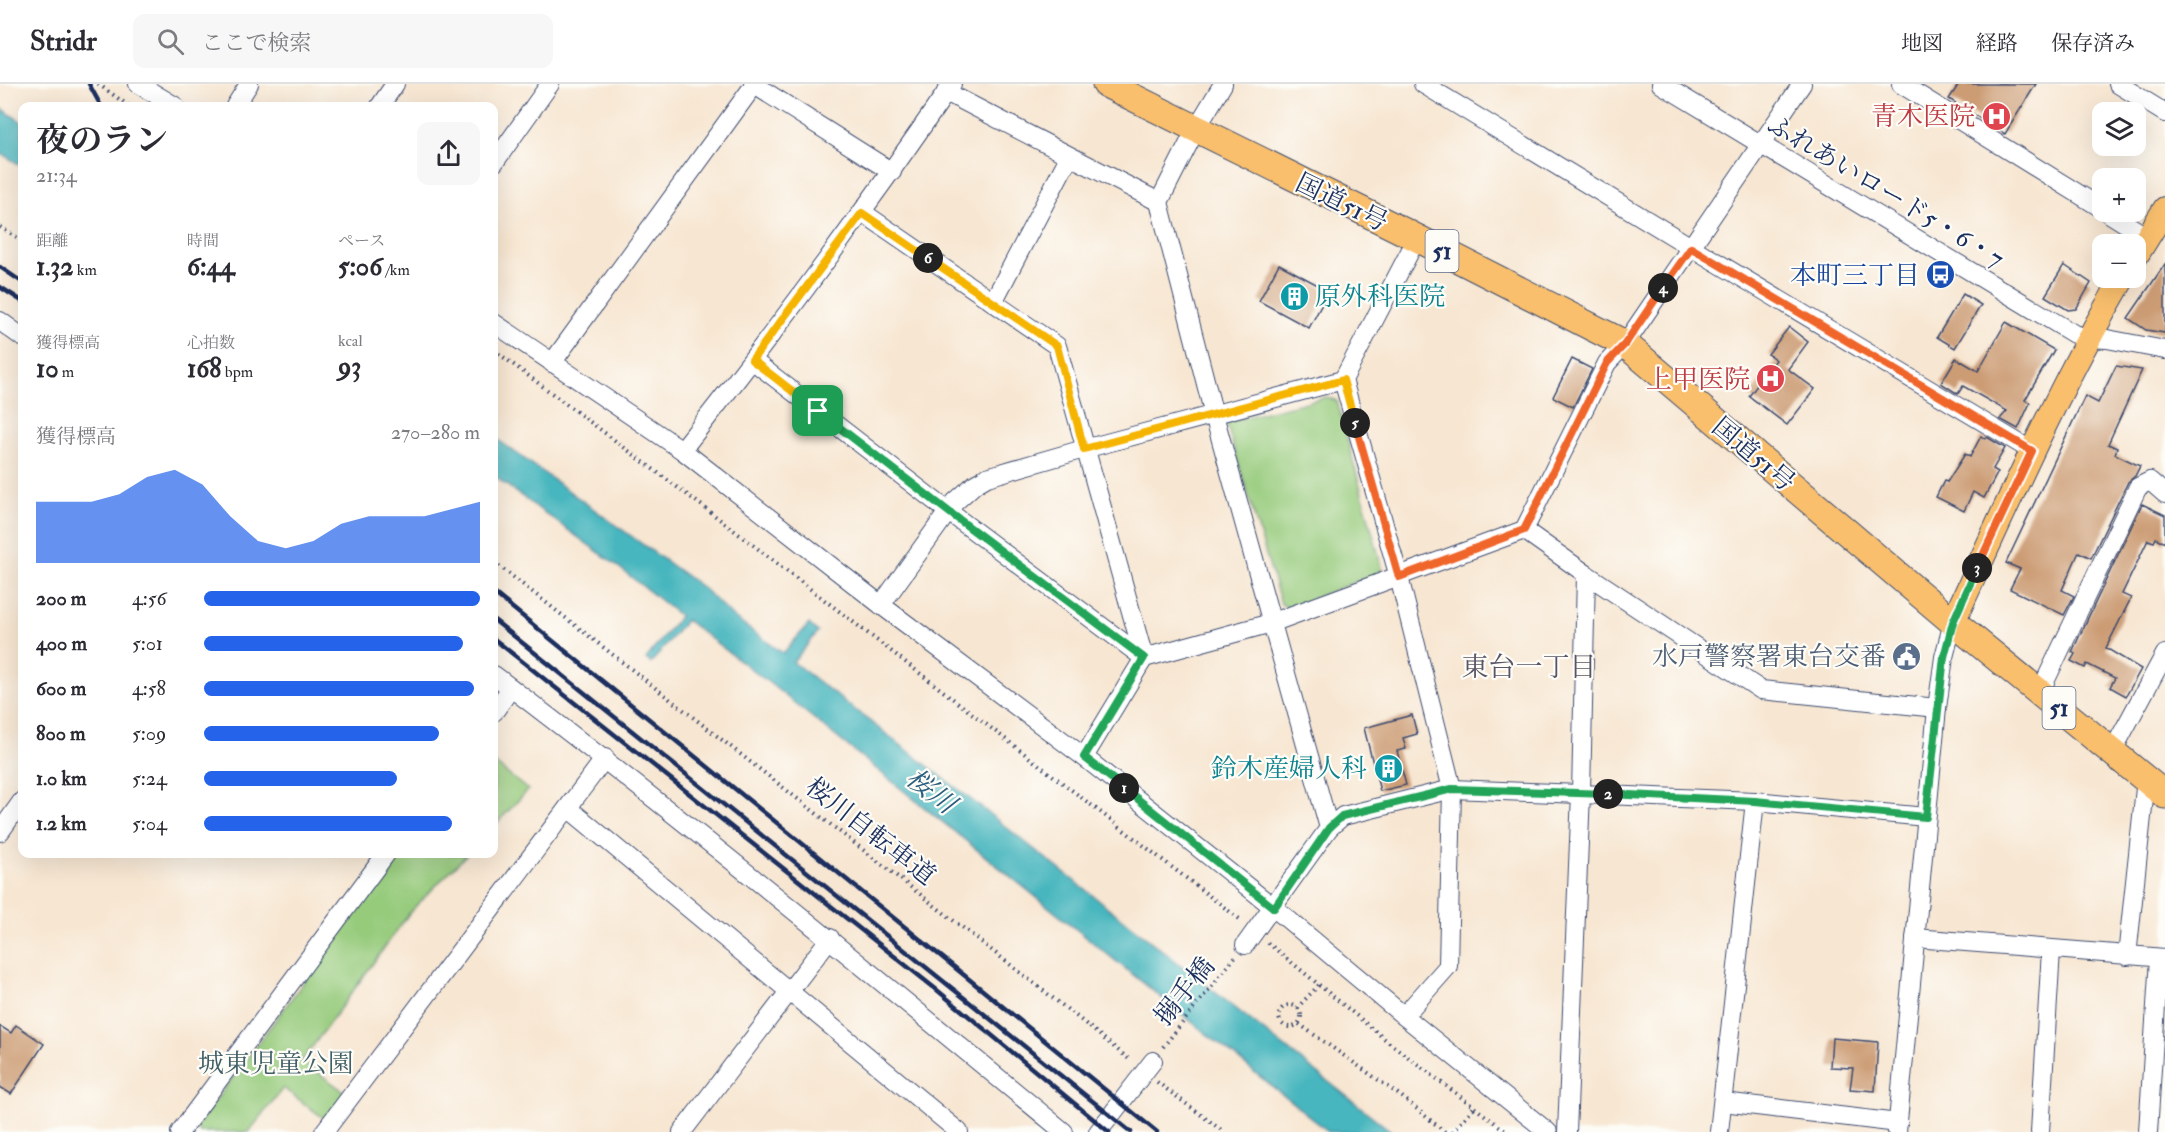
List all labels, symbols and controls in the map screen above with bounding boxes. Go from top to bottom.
search box [133,14,553,68]
text: Stridr [30,24,97,59]
icon: search [154,25,187,58]
text: ここで検索 [202,29,312,57]
text: 地図 [1901,30,1943,57]
text: 経路 [1976,30,2018,57]
text: 保存済み [2051,30,2135,57]
hospital icon: 青木医院 [1980,100,2012,132]
place label: 青木医院 [1871,101,1975,133]
map controls [2092,102,2146,288]
button: layers [2092,102,2146,156]
street label: ふれあいロード5・6・7 [1761,108,2010,275]
text: 夜のラン [36,120,168,161]
button: share [417,122,480,185]
text: 21:34 [36,163,77,188]
street label: 国道51号 [1290,167,1393,239]
button: + [2092,168,2146,222]
road number: 51 [1426,230,1458,272]
text: 距離 [36,231,68,251]
text: 時間 [187,231,219,251]
text: ペース [338,231,385,251]
button: − [2092,234,2146,288]
pin: 6 [913,243,943,273]
text: 6 [924,248,932,268]
text: 1.32 [36,251,74,283]
text: 6:44 [187,251,235,283]
text: 5:06 [338,251,382,283]
bus stop icon: 本町三丁目 [1925,259,1957,291]
text: km [74,260,97,280]
text: /km [382,260,410,280]
place label: 本町三丁目 [1790,260,1920,292]
pin: 4 [1648,273,1678,303]
text: 4 [1659,278,1667,298]
building icon: 原外科医院 [1278,280,1310,312]
place label: 原外科医院 [1315,281,1445,313]
text: kcal [338,331,363,351]
text: 獲得標高 [36,333,100,353]
text: 心拍数 [187,333,235,353]
text: 93 [338,351,361,383]
text: 10 [36,353,58,385]
text: 168 [187,353,221,385]
text: m [58,362,74,382]
text: bpm [221,362,253,382]
hospital icon: 上甲医院 [1755,363,1787,395]
place label: 上甲医院 [1646,364,1750,396]
pin [792,385,843,436]
icon: arrive [801,394,834,427]
pin: 5 [1340,408,1370,438]
street label: 国道51号 [1705,411,1801,499]
text: 5 [1351,413,1359,433]
text: 270–280 m [391,420,480,445]
text: 獲得標高 [36,424,116,449]
pin: 3 [1962,553,1992,583]
text: 3 [1974,558,1980,578]
text: 200 m [36,586,86,611]
text: 4:56 [132,586,167,611]
text: 400 m [36,631,87,656]
text: 5:01 [132,631,163,656]
public building icon: 水戸警察署東台交番 [1891,640,1923,672]
place label: 水戸警察署東台交番 [1652,641,1886,673]
district label: 東台一丁目 [1462,651,1597,684]
text: 600 m [36,676,86,701]
text: 4:58 [132,676,166,701]
road number: 51 [2042,687,2076,729]
text: 800 m [36,721,86,746]
text: 5:09 [132,721,166,746]
building icon: 鈴木産婦人科 [1372,752,1404,784]
place label: 鈴木産婦人科 [1211,753,1367,785]
water label: 桜川 [899,762,964,823]
text: 1.0 km [36,766,87,791]
text: 5:24 [132,766,167,791]
street label: 桜川自転車道 [799,771,942,892]
pin: 1 [1109,773,1139,803]
text: 1 [1121,778,1127,798]
pin: 2 [1593,779,1623,809]
text: 2 [1604,784,1612,804]
text: 1.2 km [36,811,86,836]
text: 5:04 [132,811,167,836]
street label: 搦手橋 [1148,951,1222,1032]
park label: 城東児童公園 [198,1048,354,1080]

